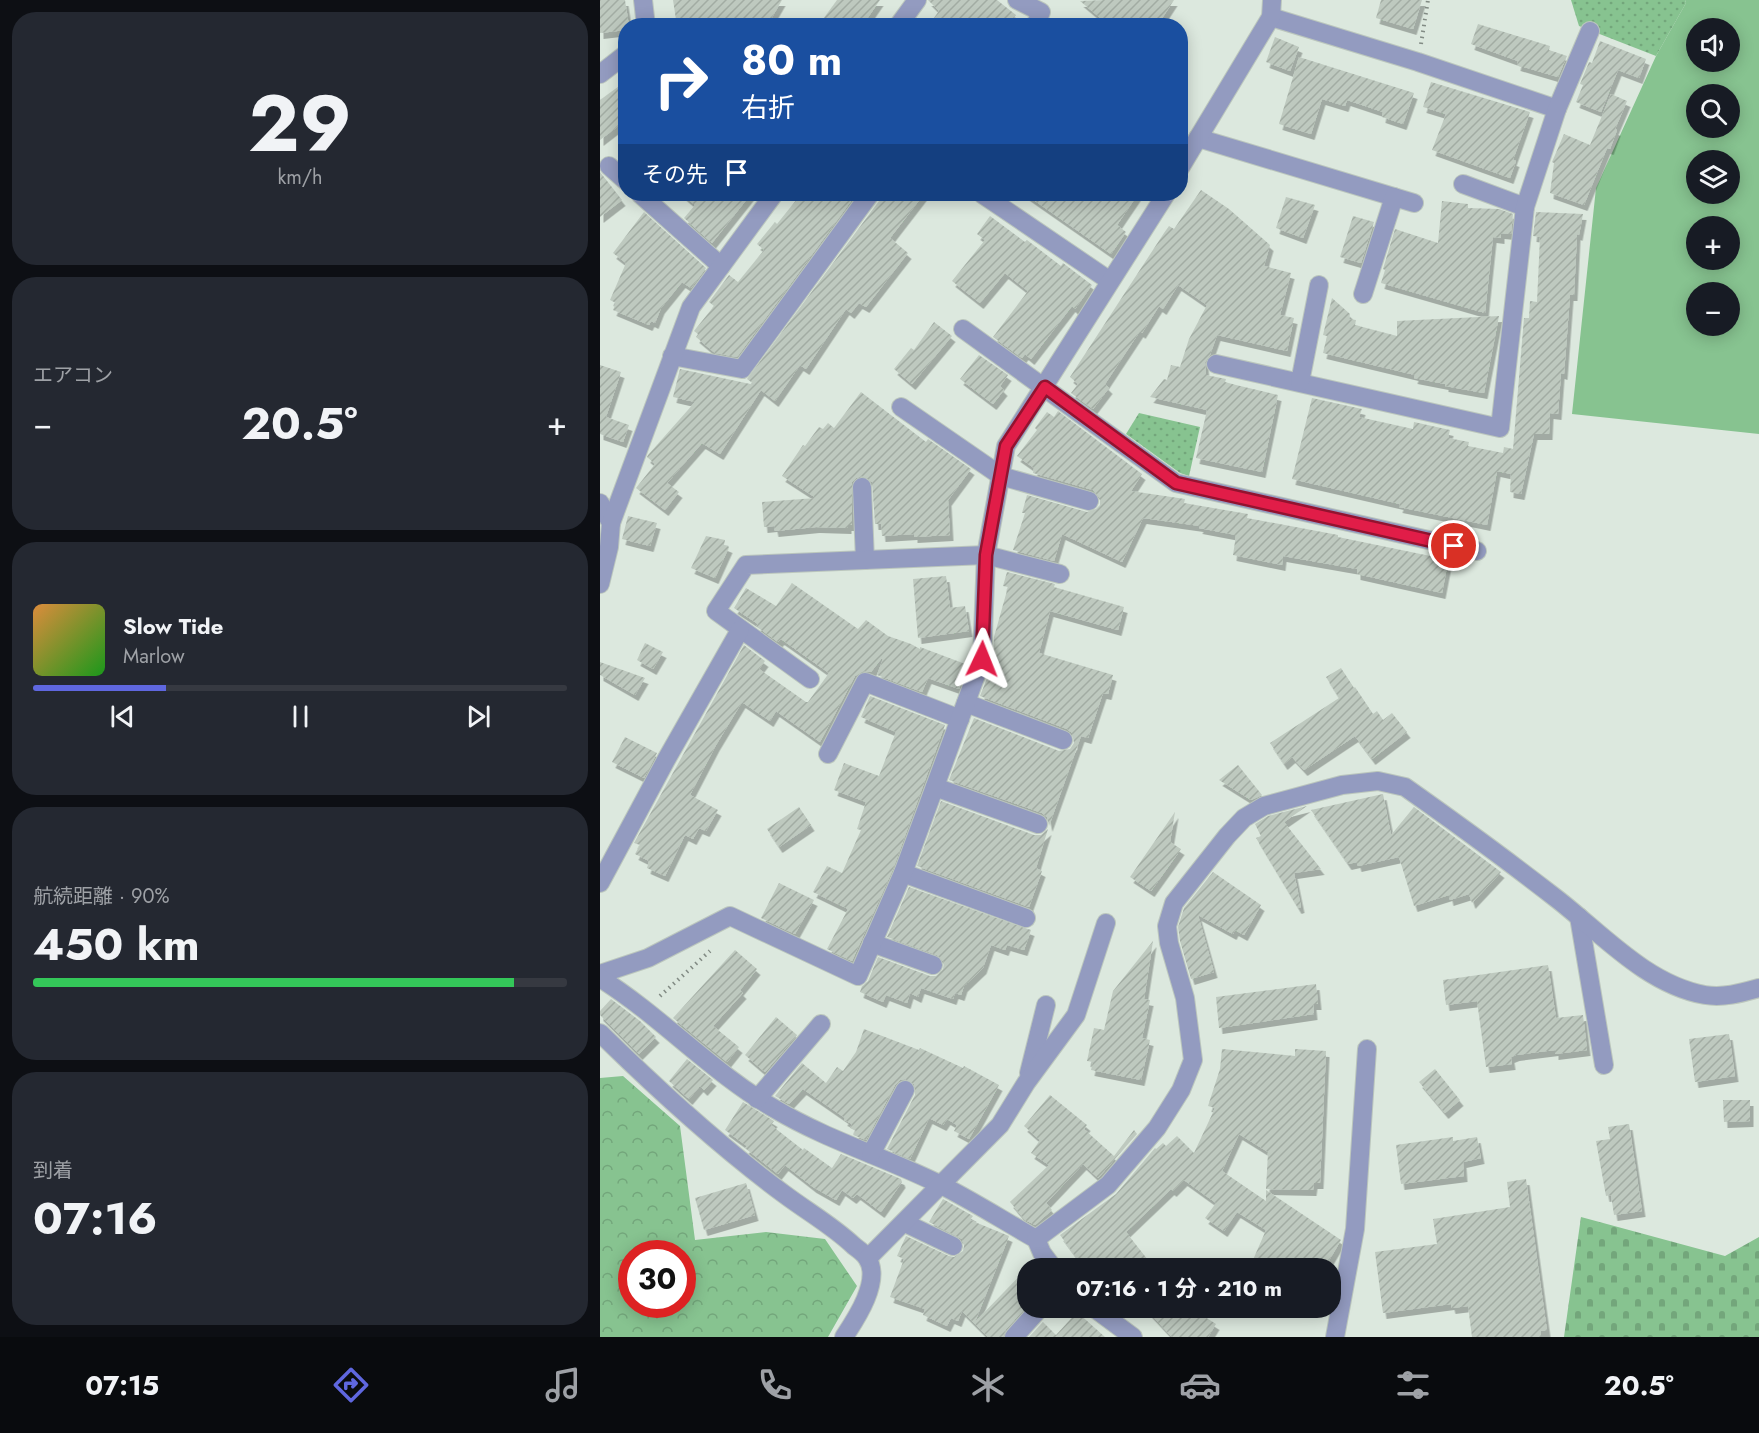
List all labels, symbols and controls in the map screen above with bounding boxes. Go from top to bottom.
map controls [1686,18,1740,336]
button: sound [1686,18,1740,72]
text: 80 m [741,30,842,91]
icon: right [642,42,720,120]
text: 29 [248,68,352,180]
button: search [1686,84,1740,138]
text: 右折 [741,88,795,127]
button: layers [1686,150,1740,204]
icon: arrive [720,156,753,189]
text: その先 [642,158,708,190]
text: km/h [277,163,323,192]
button: + [1686,216,1740,270]
button: − [1686,282,1740,336]
text: エアコン [33,361,113,390]
text: 20.5° [241,391,358,456]
text: − [33,400,52,447]
text: + [547,400,567,447]
pin [1428,520,1479,571]
icon: arrive [1437,529,1470,562]
text: Slow Tide [123,610,223,642]
position arrow [950,627,1014,691]
text: Marlow [123,642,185,671]
icon: previous [106,700,139,733]
icon: pause [284,700,317,733]
icon: next [462,700,495,733]
text: 航続距離 · 90% [33,882,170,911]
text: 450 km [33,912,200,977]
text: 到着 [33,1156,73,1185]
text: 07:16 [33,1186,157,1251]
speed limit sign: 30 [618,1240,696,1318]
text: 07:16 · 1 分 · 210 m [1076,1272,1282,1304]
icon: directions [330,1364,372,1406]
icon: music [542,1364,584,1406]
icon: phone [754,1364,796,1406]
icon: climate [967,1364,1009,1406]
icon: car [1179,1364,1221,1406]
icon: filters [1392,1364,1434,1406]
text: 07:15 [85,1366,159,1405]
text: 20.5° [1604,1366,1674,1405]

